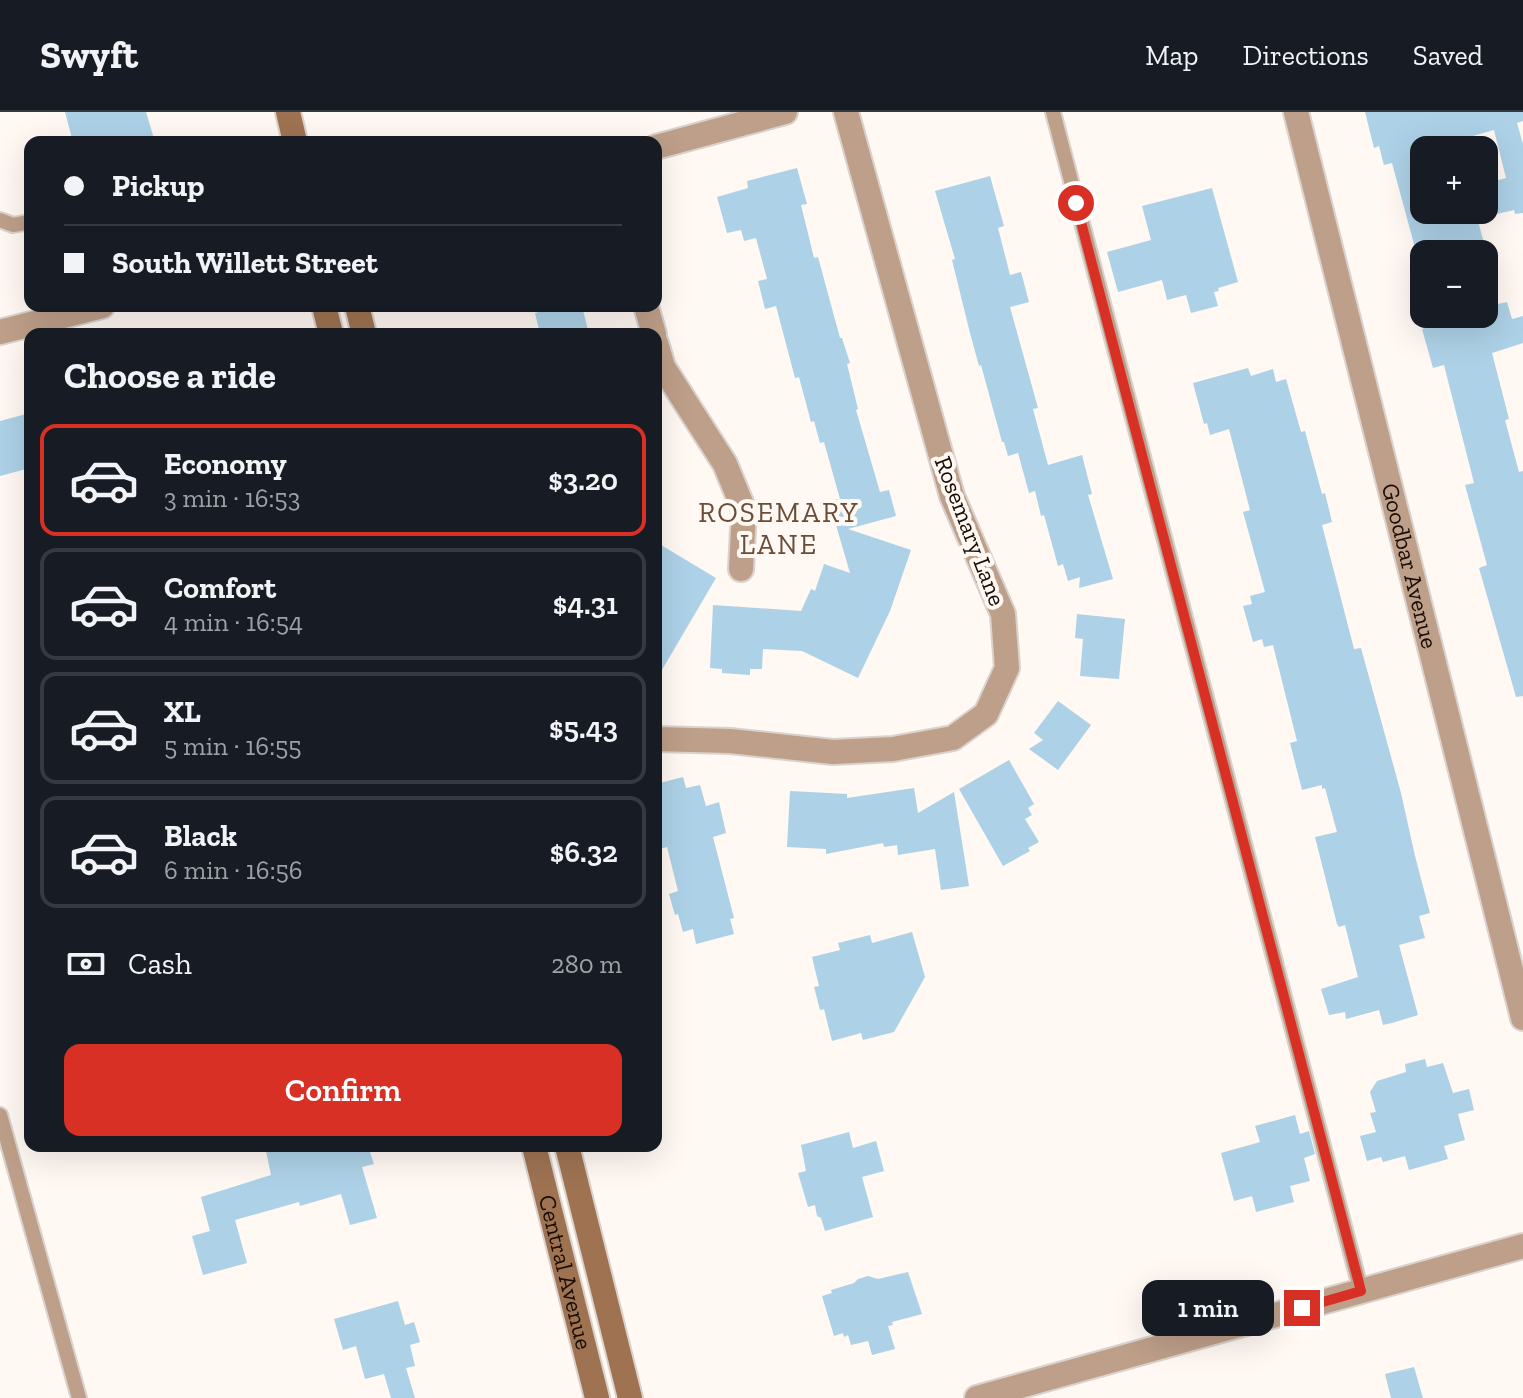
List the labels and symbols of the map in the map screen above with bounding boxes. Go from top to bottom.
route start [1058,185,1094,221]
street label: Rosemary Lane [929,452,1012,610]
street label: Goodbar Avenue [1376,480,1445,651]
district label: ROSEMARY LANE [698,496,860,561]
street label: Central Avenue [533,1192,599,1352]
callout: 1 min [1142,1280,1274,1336]
route end [1284,1290,1320,1326]

